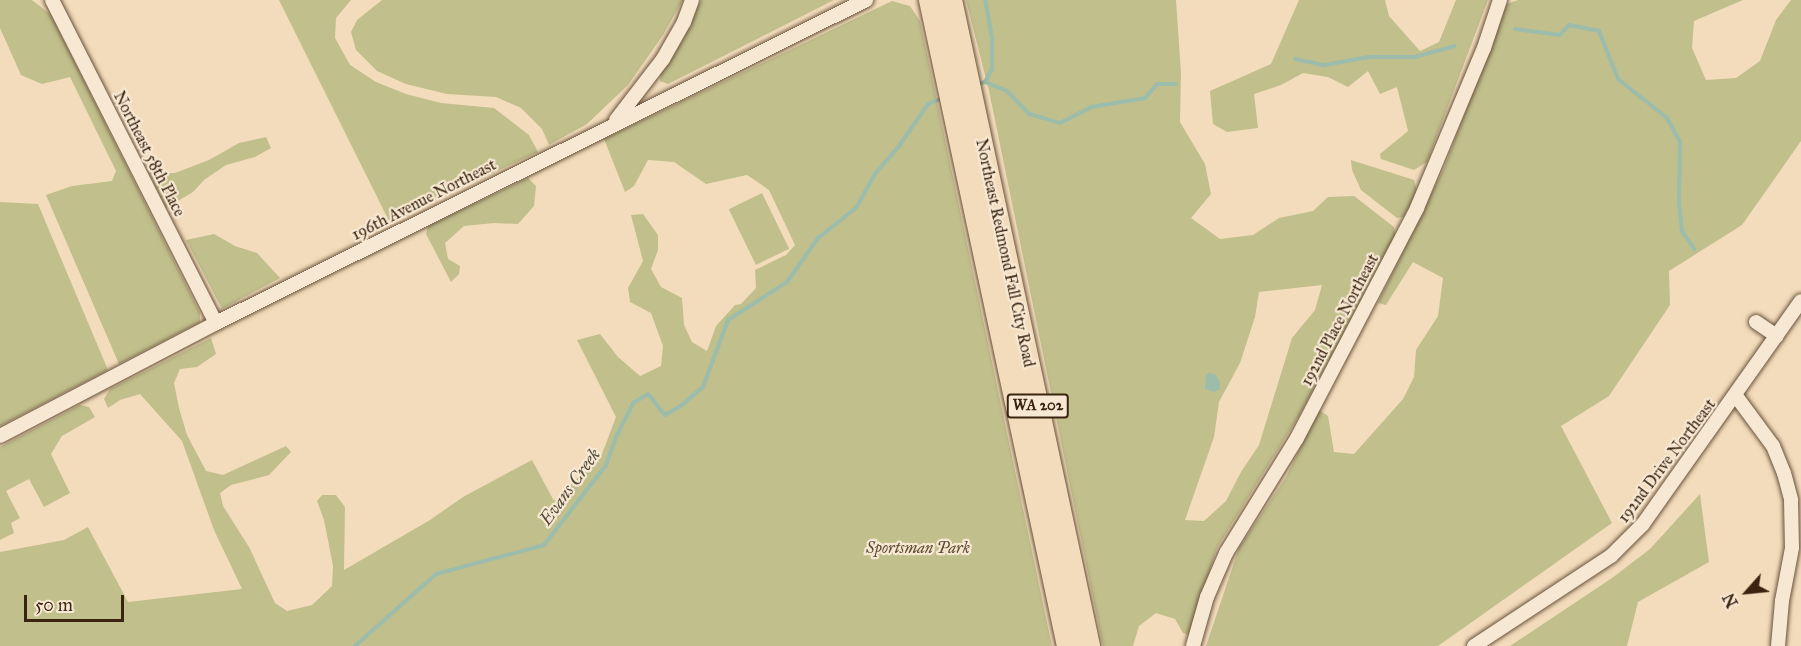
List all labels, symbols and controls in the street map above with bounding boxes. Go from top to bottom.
street label: Northeast 58th Place [109,88,189,220]
street label: Northeast Redmond Fall City Road [971,137,1039,369]
street label: 196th Avenue Northeast [349,155,499,245]
street label: 192nd Place Northeast [1297,251,1383,389]
road number: WA 202 [1006,394,1070,418]
street label: 192nd Drive Northeast [1614,395,1720,527]
water label: Evans Creek [535,444,605,530]
park label: Sportsman Park [866,538,970,558]
north arrow [1717,562,1777,622]
scale bar [27,583,128,621]
text: N [1719,590,1742,611]
text: 50 m [35,594,73,616]

